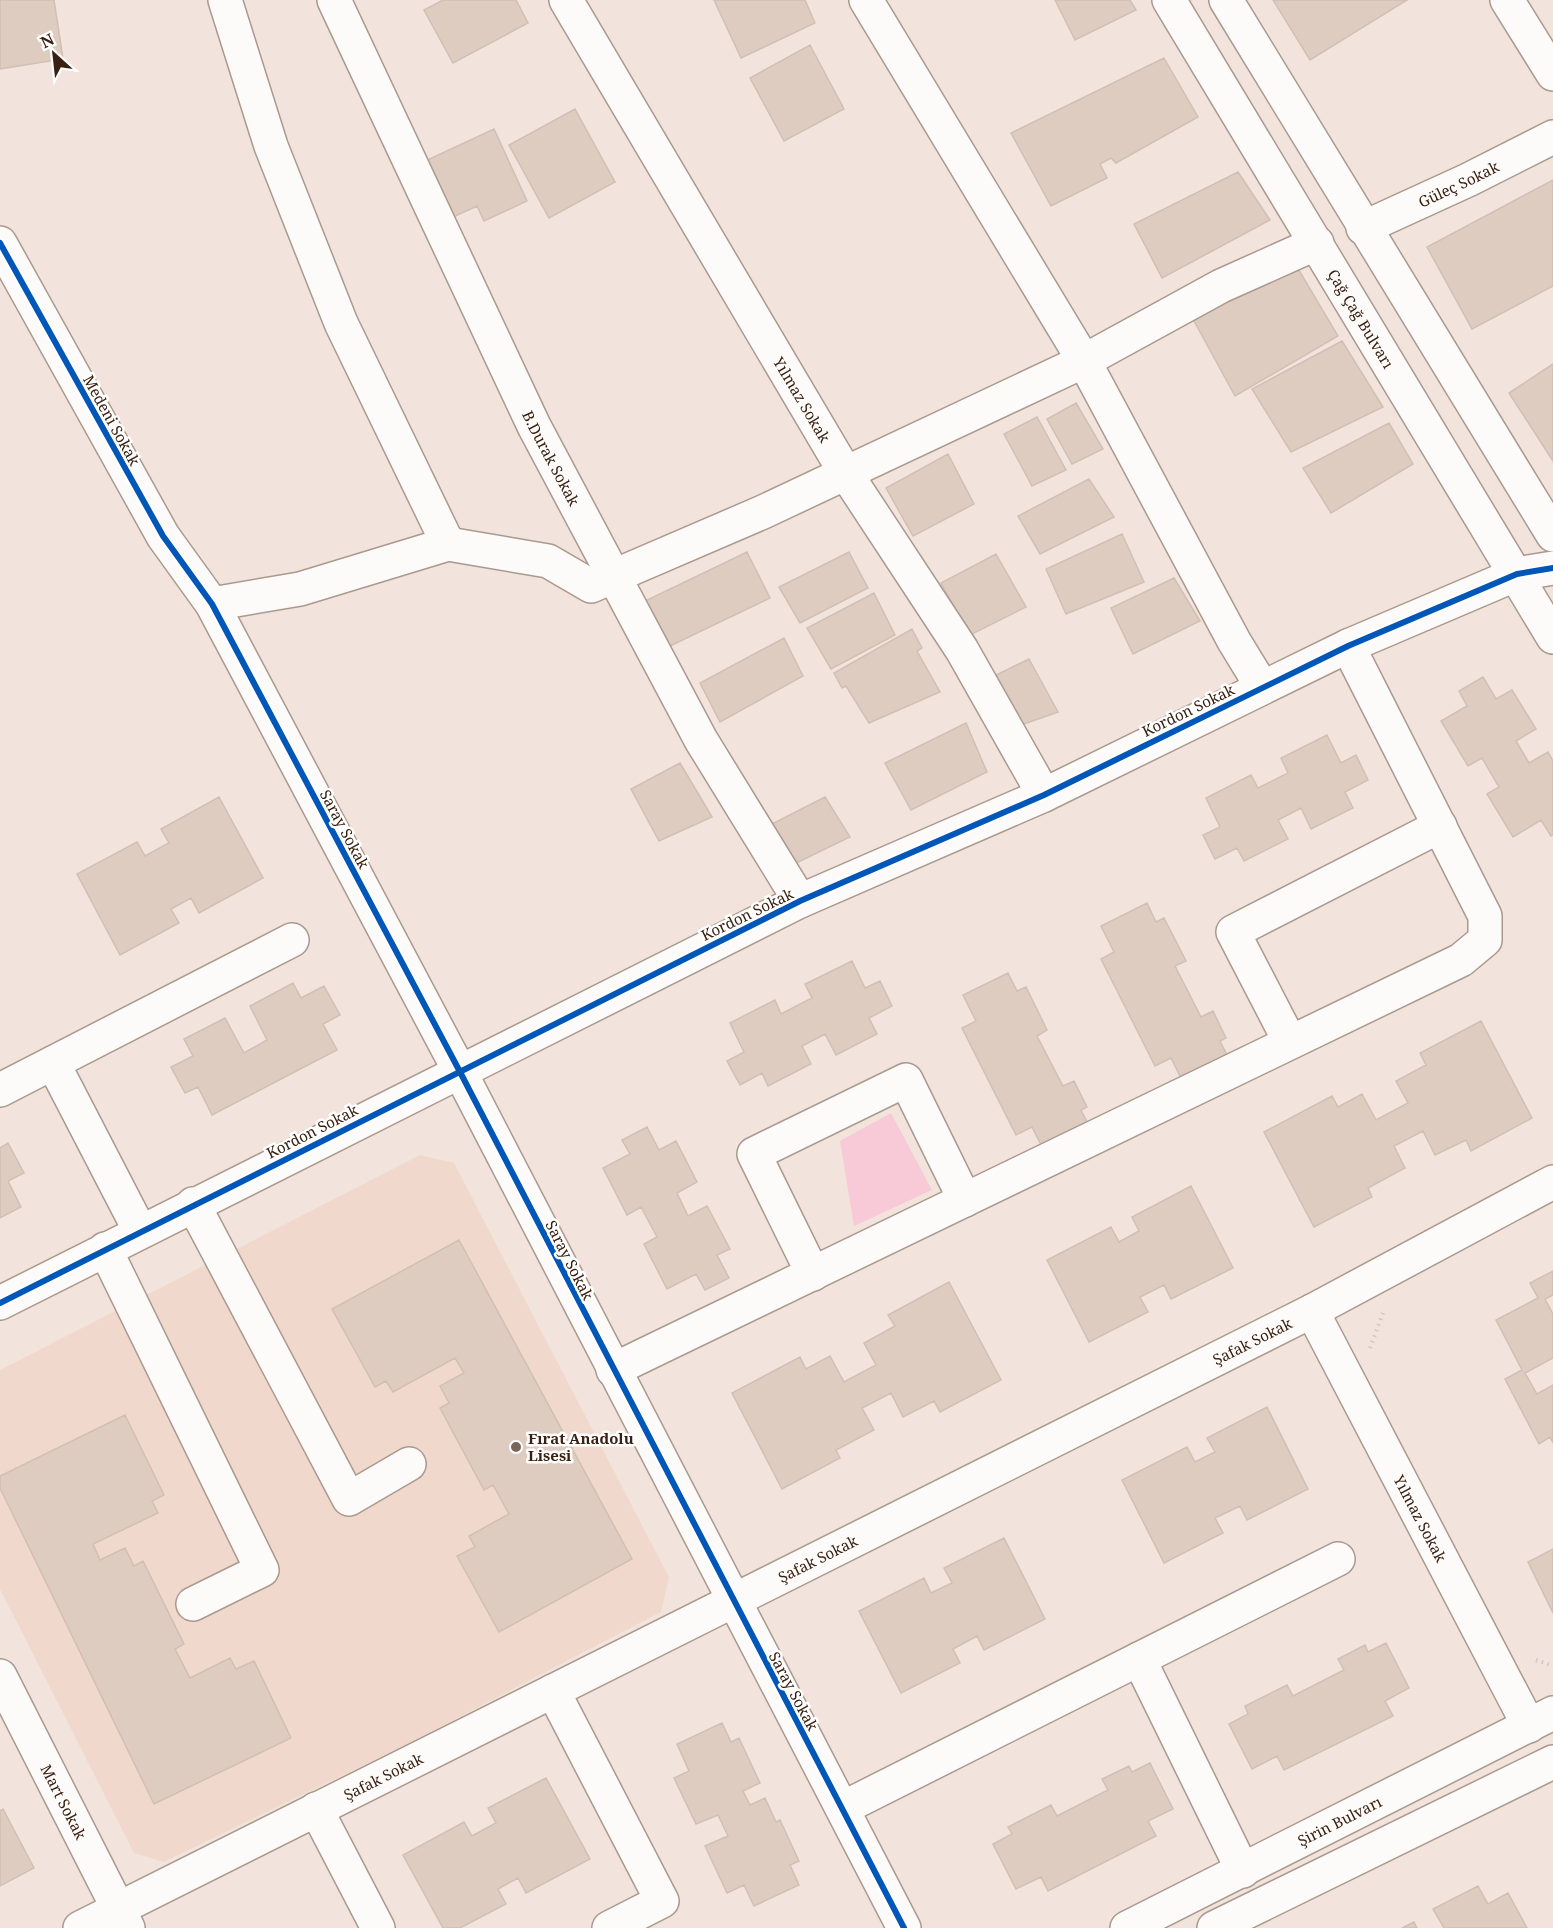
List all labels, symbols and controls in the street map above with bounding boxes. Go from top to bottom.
north arrow [24,24,84,84]
text: N [37,28,58,53]
street label: Güleç Sokak [1415,156,1502,212]
street label: Çağ Çağ Bulvarı [1323,265,1399,372]
street label: Yılmaz Sokak [769,352,835,446]
street label: Medeni Sokak [79,371,145,469]
street label: B.Durak Sokak [518,407,585,509]
street label: Kordon Sokak [1139,679,1238,741]
street label: Saray Sokak [316,786,374,872]
street label: Kordon Sokak [698,883,797,945]
street label: Kordon Sokak [263,1099,361,1163]
street label: Saray Sokak [541,1217,599,1303]
street label: Şafak Sokak [1209,1313,1295,1369]
place label: Fırat Anadolu Lisesi [528,1428,634,1465]
marker: Fırat Anadolu Lisesi [509,1440,523,1454]
street label: Yılmaz Sokak [1389,1470,1452,1566]
street label: Şafak Sokak [775,1530,861,1587]
street label: Saray Sokak [765,1648,823,1734]
street label: Şafak Sokak [340,1748,426,1804]
street label: Mart Sokak [36,1761,91,1843]
street label: Şirin Bulvarı [1294,1791,1385,1850]

